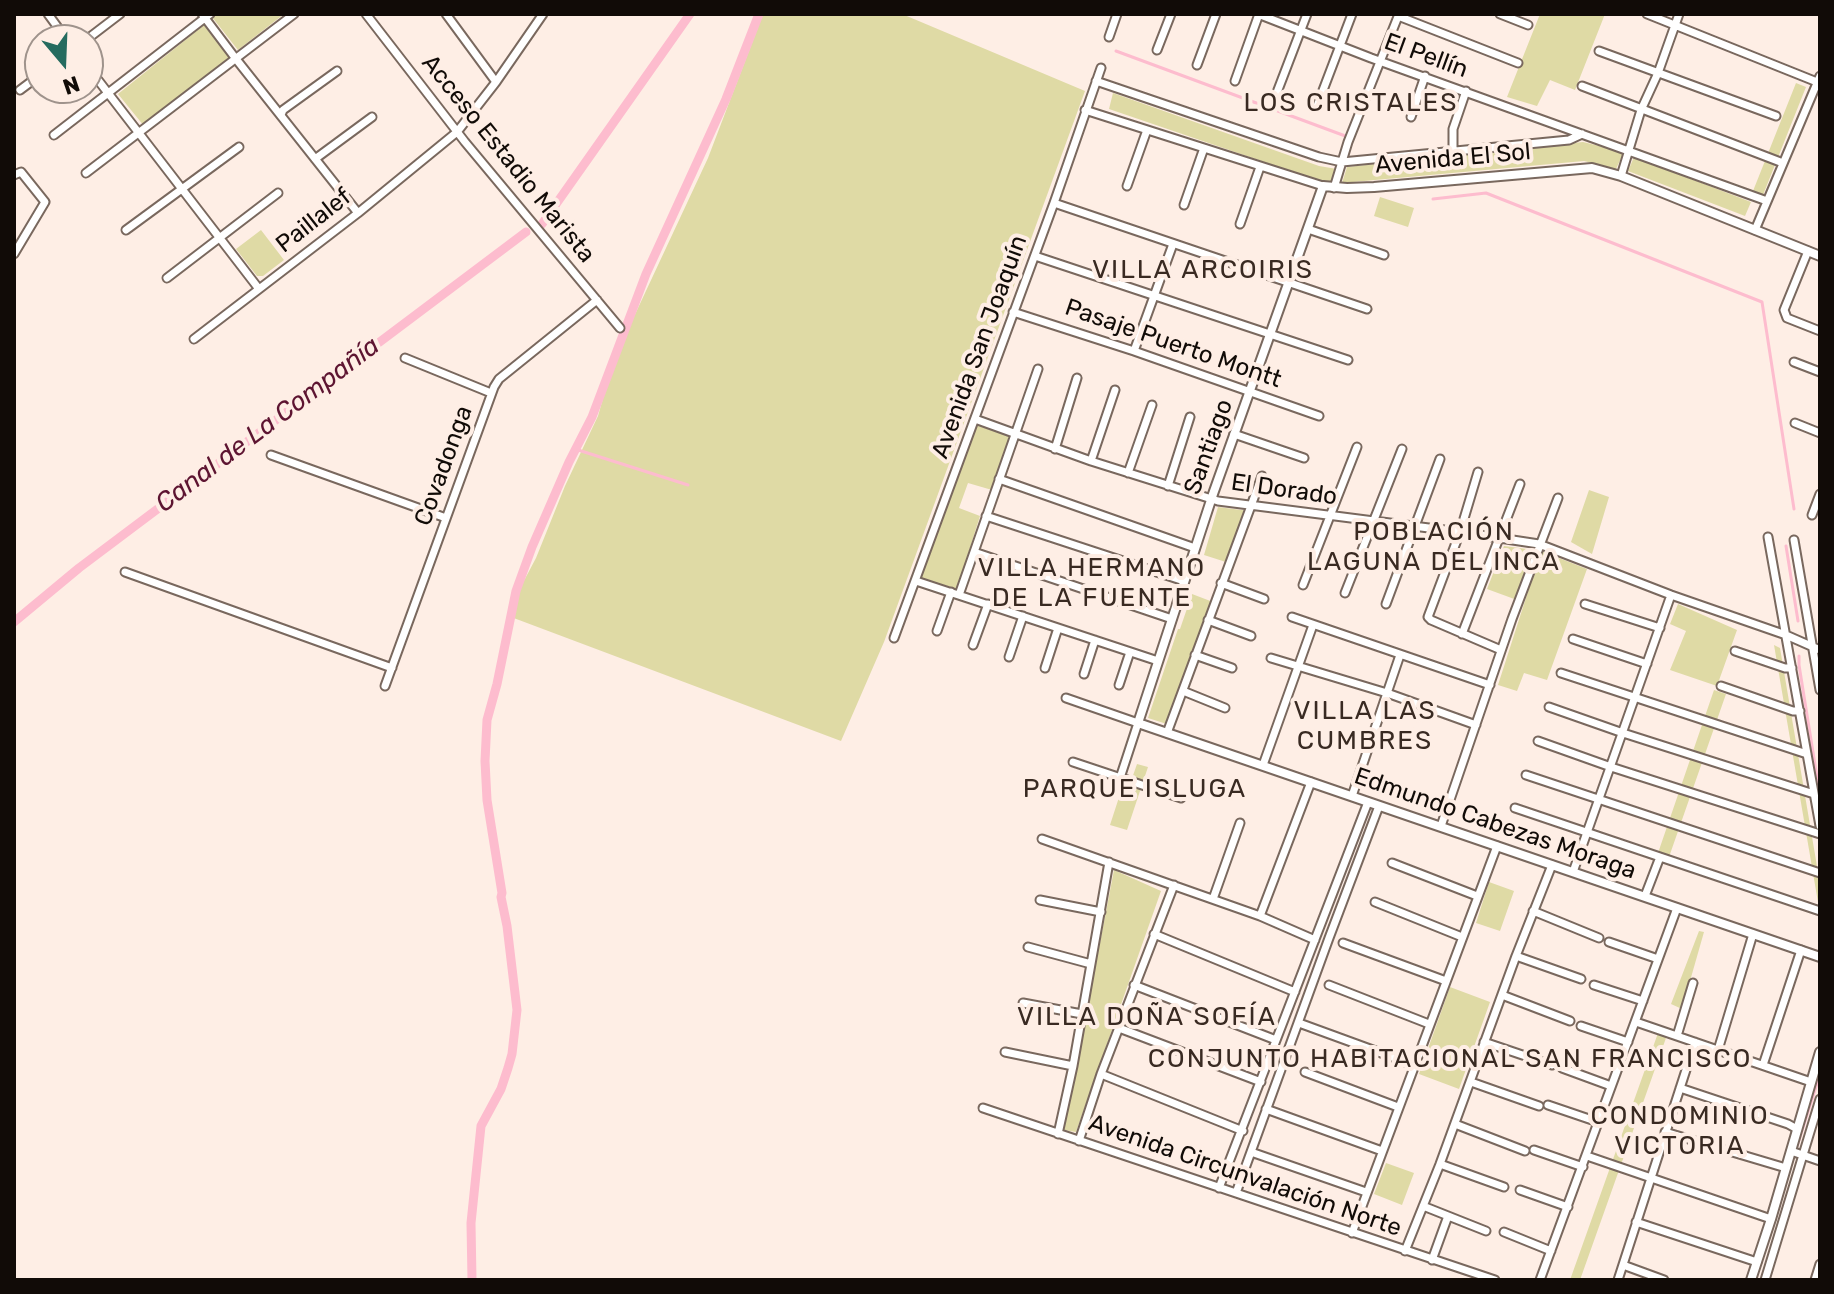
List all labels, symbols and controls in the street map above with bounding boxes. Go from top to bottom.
north arrow [24,24,104,104]
street label: El Pellín [1380,28,1472,84]
street label: Acceso Estadio Marista [415,49,601,269]
text: N [59,70,83,101]
district label: LOS CRISTALES [1243,87,1459,119]
street label: Avenida El Sol [1374,138,1532,180]
street label: Paillalef [271,183,357,259]
street label: Avenida San Joaquín [926,232,1034,462]
district label: VILLA ARCOIRIS [1092,254,1314,286]
street label: Pasaje Puerto Montt [1061,293,1285,395]
water label: Canal de La Compañía [150,331,386,519]
street label: Santiago [1179,396,1239,498]
street label: Covadonga [409,402,479,530]
street label: El Dorado [1229,468,1339,512]
district label: POBLACIÓN LAGUNA DEL INCA [1307,516,1561,578]
district label: VILLA HERMANO DE LA FUENTE [978,552,1206,614]
district label: VILLA LAS CUMBRES [1293,695,1437,756]
street label: Edmundo Cabezas Moraga [1350,762,1640,886]
district label: PARQUE ISLUGA [1023,773,1247,805]
district label: VILLA DOÑA SOFÍA [1017,1001,1277,1033]
district label: CONJUNTO HABITACIONAL SAN FRANCISCO [1148,1043,1752,1075]
district label: CONDOMINIO VICTORIA [1590,1100,1770,1162]
street label: Avenida Circunvalación Norte [1085,1109,1405,1243]

